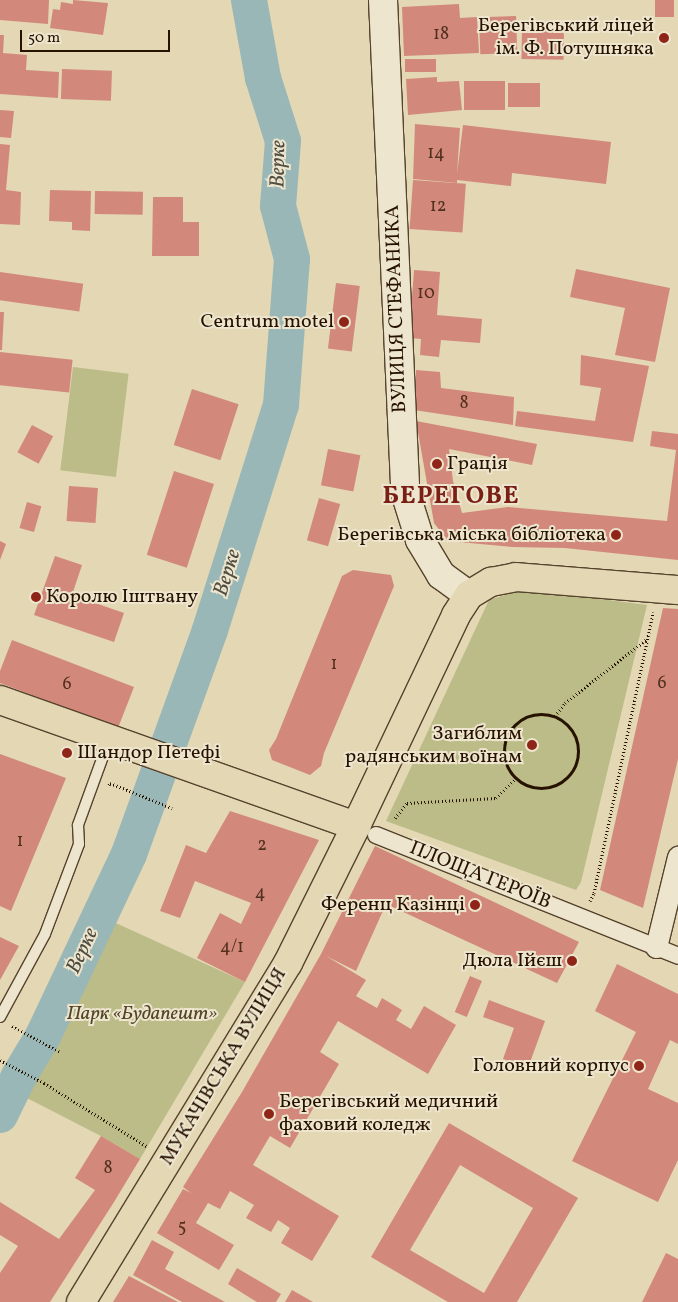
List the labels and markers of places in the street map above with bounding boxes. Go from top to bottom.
place label: Берегівський ліцей ім. Ф. Потушняка [478,14,654,61]
marker: Берегівський ліцей ім. Ф. Потушняка [658,32,670,44]
place label: Centrum motel [201,310,334,334]
marker: Centrum motel [338,316,350,328]
place label: Грація [447,452,508,476]
marker: Грація [431,458,443,470]
place label: Берегівська міська бібліотека [337,523,606,547]
marker: Берегівська міська бібліотека [610,529,622,541]
place label: Королю Іштвану [46,585,198,609]
marker: Королю Іштвану [30,591,42,603]
place label: Загиблим радянським воїнам [345,722,522,769]
marker: Загиблим радянським воїнам [526,739,538,751]
place label: Шандор Петефі [77,741,220,765]
marker: Шандор Петефі [61,747,73,759]
place label: Ференц Казінці [321,893,465,917]
marker: Ференц Казінці [469,899,481,911]
place label: Дюла Ійєш [463,949,562,973]
marker: Дюла Ійєш [566,955,578,967]
place label: Головний корпус [473,1054,629,1078]
marker: Головний корпус [633,1060,645,1072]
place label: Берегівський медичний фаховий коледж [279,1090,498,1137]
marker: Берегівський медичний фаховий коледж [263,1108,275,1120]

